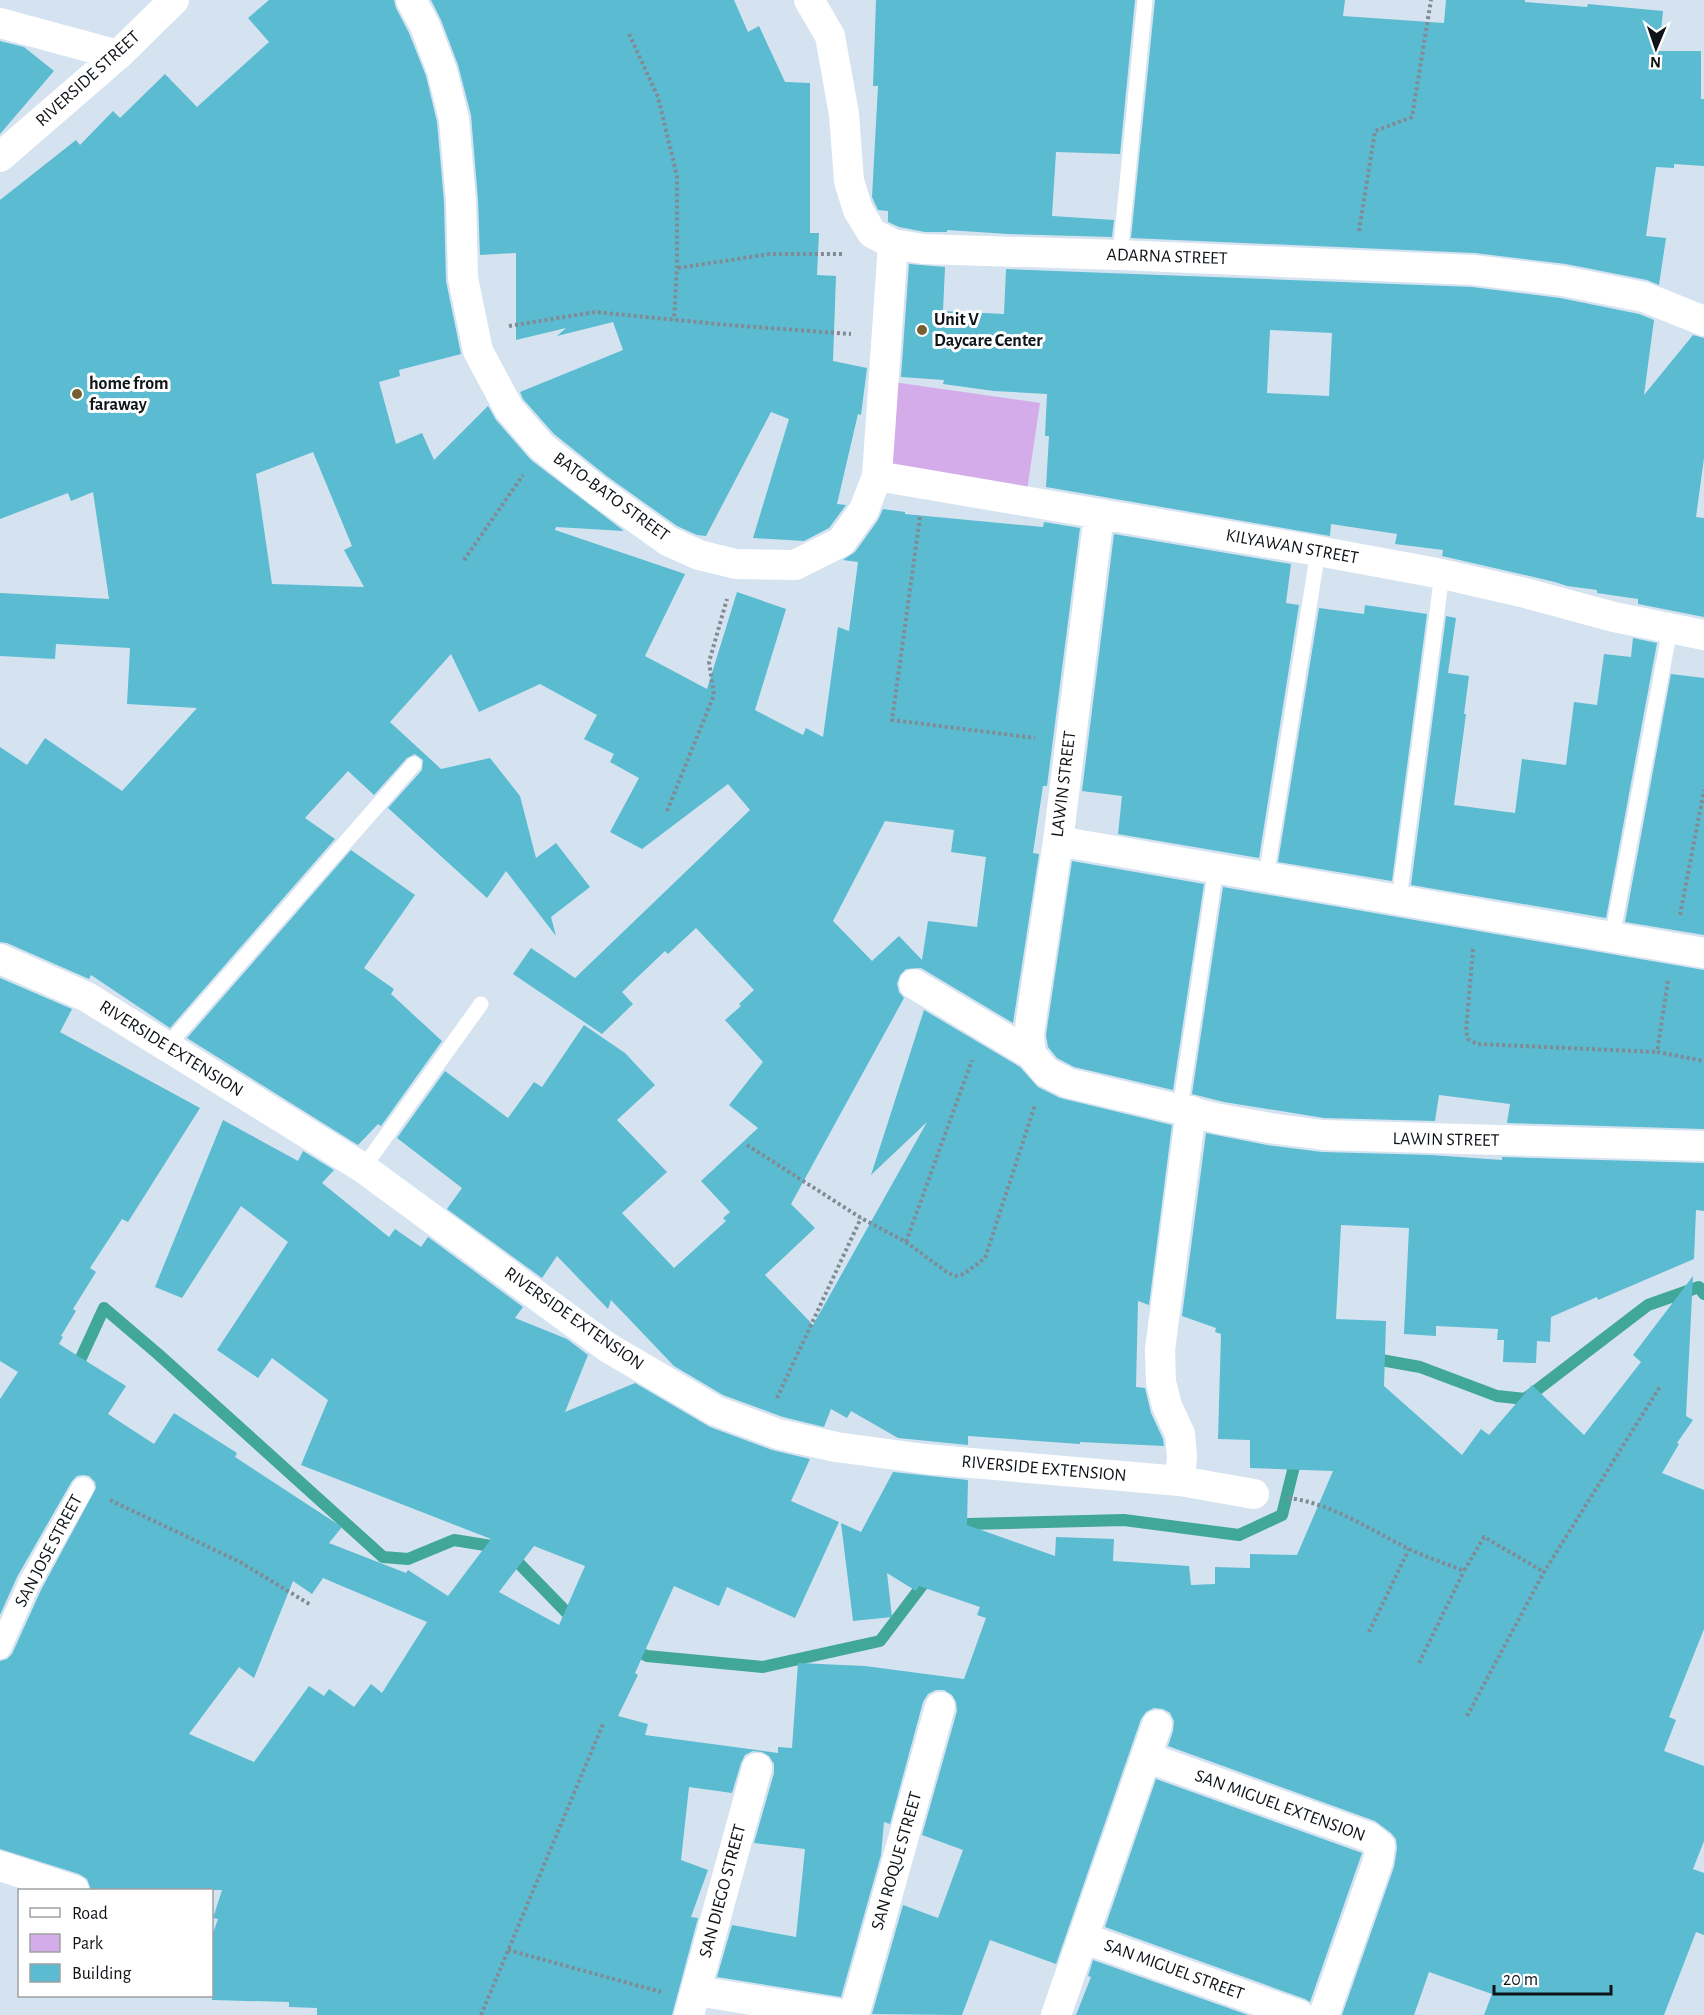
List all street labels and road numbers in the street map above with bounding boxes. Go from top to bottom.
street label: RIVERSIDE STREET [33,28,144,130]
street label: ADARNA STREET [1106,246,1228,268]
street label: BATO-BATO STREET [550,449,672,545]
street label: KILYAWAN STREET [1224,526,1360,568]
street label: LAWIN STREET [1049,730,1079,838]
street label: RIVERSIDE EXTENSION [96,997,246,1101]
street label: LAWIN STREET [1392,1130,1500,1150]
street label: RIVERSIDE EXTENSION [501,1264,647,1374]
street label: RIVERSIDE EXTENSION [961,1453,1127,1485]
street label: SAN JOSE STREET [12,1492,86,1610]
street label: SAN MIGUEL EXTENSION [1192,1767,1368,1845]
street label: SAN ROQUE STREET [869,1790,925,1932]
street label: SAN DIEGO STREET [697,1822,750,1960]
street label: SAN MIGUEL STREET [1102,1936,1246,2004]

